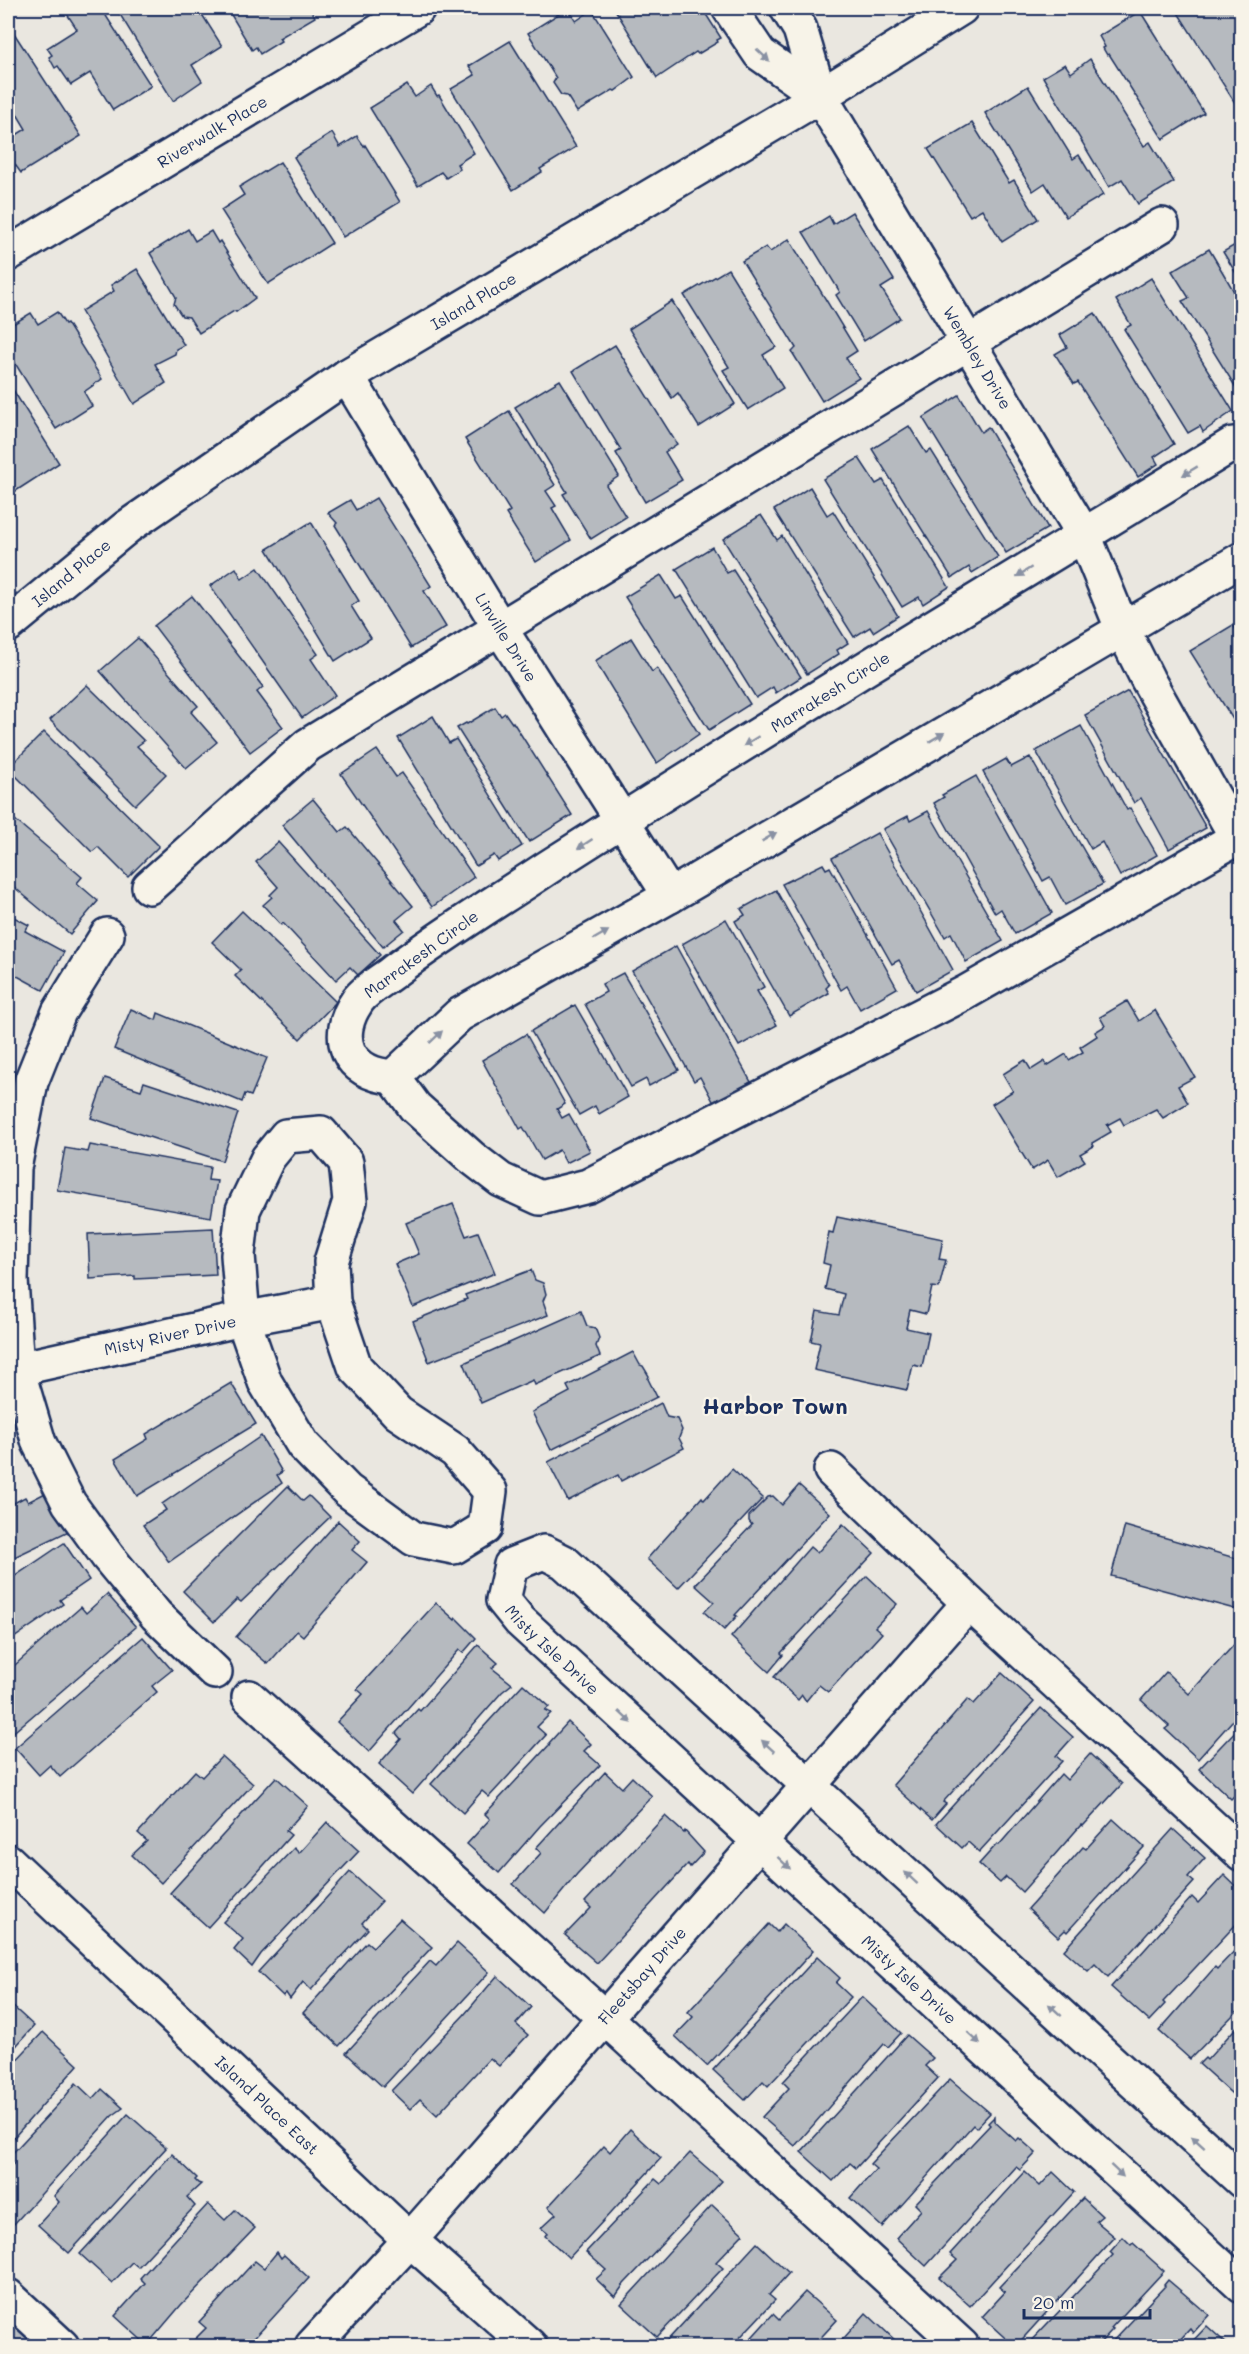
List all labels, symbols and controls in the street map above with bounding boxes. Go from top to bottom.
one-way arrow [756,48,771,62]
street label: Riverwalk Place [153,90,271,172]
street label: Island Place [427,267,520,334]
street label: Wembley Drive [939,302,1017,413]
one-way arrow [1182,465,1198,476]
street label: Island Place [27,534,115,611]
one-way arrow [1016,567,1032,578]
street label: Linville Drive [471,589,542,685]
street label: Marrakesh Circle [766,646,893,737]
one-way arrow [929,732,945,743]
one-way arrow [743,735,759,746]
one-way arrow [761,832,778,842]
one-way arrow [577,838,593,849]
street label: Marrakesh Circle [359,905,482,1002]
one-way arrow [593,930,610,940]
one-way arrow [428,1030,443,1044]
street label: Misty River Drive [102,1310,238,1359]
district label: Harbor Town [702,1391,848,1420]
street label: Misty Isle Drive [501,1600,604,1699]
one-way arrow [617,1710,632,1723]
one-way arrow [760,1739,775,1753]
one-way arrow [777,1856,791,1870]
one-way arrow [904,1872,919,1885]
street label: Fleetsbay Drive [593,1922,690,2029]
street label: Misty Isle Drive [858,1930,962,2028]
one-way arrow [1047,2003,1062,2017]
one-way arrow [966,2031,980,2045]
street label: Island Place East [211,2051,324,2159]
one-way arrow [1191,2135,1206,2149]
one-way arrow [1109,2164,1124,2177]
scale bar [1024,2282,1150,2320]
text: 20 m [1033,2290,1074,2314]

